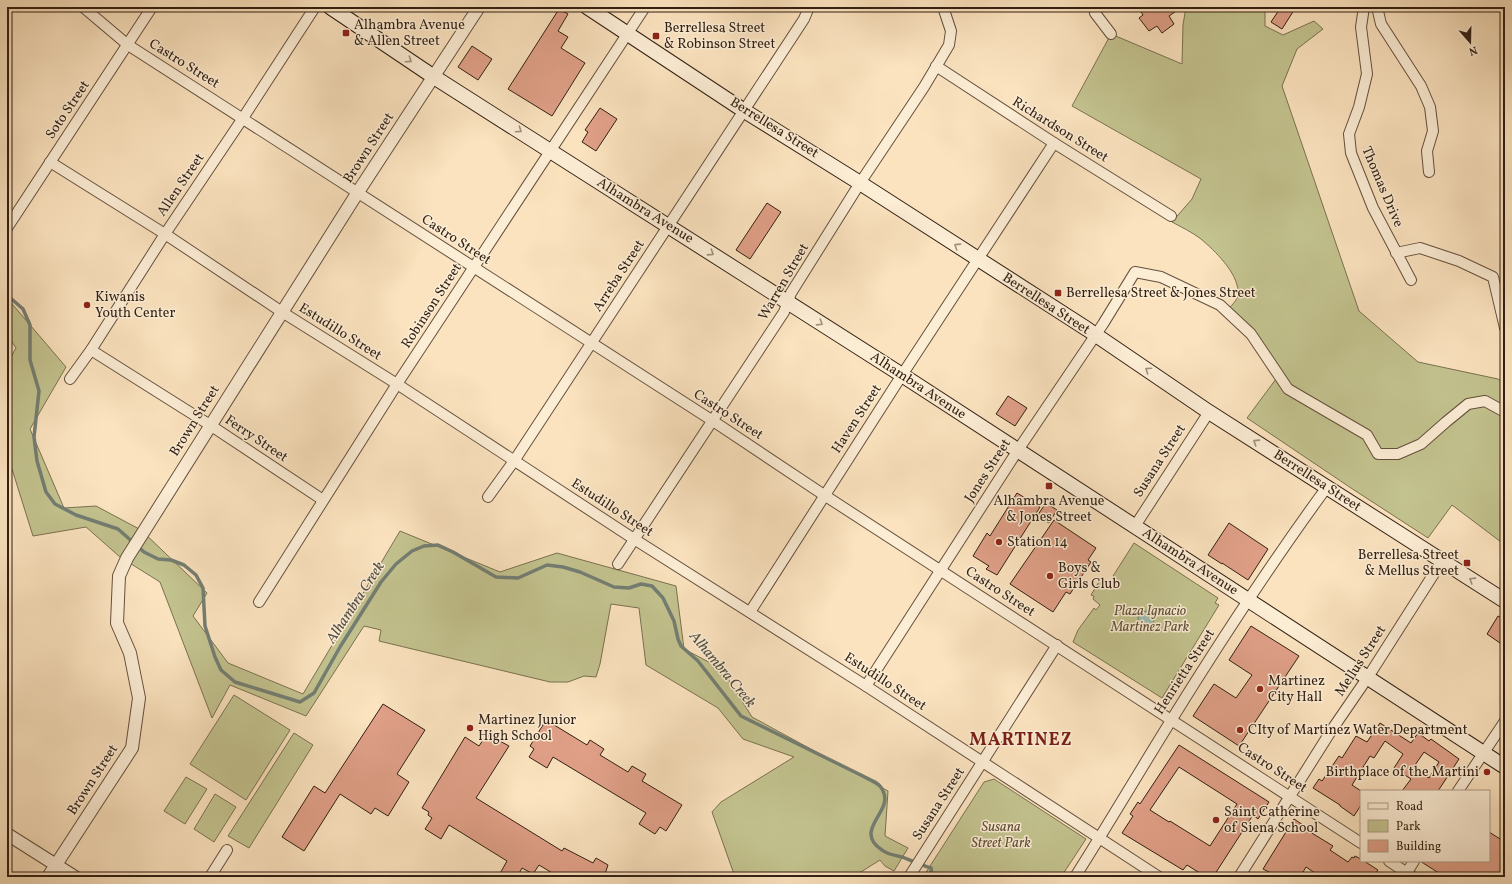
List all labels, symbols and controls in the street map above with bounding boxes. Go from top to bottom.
place label: Alhambra Avenue & Allen Street [354,16,465,51]
place label: Berrellesa Street & Robinson Street [664,19,775,54]
north arrow [1450,22,1490,62]
marker: Alhambra Avenue & Allen Street [341,28,351,38]
marker: Berrellesa Street & Robinson Street [651,31,661,41]
street label: Castro Street [145,35,223,93]
text: N [1467,42,1479,58]
one-way arrow [405,55,412,63]
street label: Soto Street [41,77,95,143]
street label: Berrellesa Street [726,93,822,163]
street label: Richardson Street [1008,93,1112,167]
street label: Brown Street [339,109,399,187]
one-way arrow [514,125,521,132]
street label: Thomas Drive [1356,144,1408,231]
street label: Allen Street [153,149,209,220]
street label: Alhambra Avenue [593,174,697,249]
street label: Castro Street [417,210,495,270]
street label: Arreba Street [589,236,649,316]
street label: Warren Street [754,240,814,324]
one-way arrow [954,243,961,251]
one-way arrow [706,248,713,255]
street label: Robinson Street [397,260,467,352]
street label: Berrellesa Street [998,268,1094,340]
place label: Berrellesa Street & Jones Street [1066,284,1256,303]
place label: Kiwanis Youth Center [95,288,176,323]
marker: Berrellesa Street & Jones Street [1053,288,1063,298]
street label: Estudillo Street [295,299,385,365]
marker: Kiwanis Youth Center [82,300,92,310]
one-way arrow [816,318,823,326]
street label: Alhambra Avenue [866,348,970,424]
one-way arrow [1145,367,1152,375]
street label: Haven Street [828,381,886,457]
street label: Brown Street [166,382,224,460]
street label: Castro Street [689,385,767,445]
street label: Ferry Street [221,411,291,467]
street label: Susana Street [1129,421,1191,501]
street label: Jones Street [960,435,1016,507]
one-way arrow [1253,439,1260,447]
street label: Berrellesa Street [1269,445,1365,517]
street label: Estudillo Street [567,474,657,542]
marker: Alhambra Avenue & Jones Street [1044,481,1054,491]
place label: Alhambra Avenue & Jones Street [994,492,1105,527]
street label: Alhambra Avenue [1138,524,1242,600]
place label: Station 14 [1007,533,1068,552]
marker: Station 14 [994,537,1004,547]
place label: Berrellesa Street & Mellus Street [1358,546,1459,581]
water label: Alhambra Creek [321,558,390,649]
marker: Berrellesa Street & Mellus Street [1462,558,1472,568]
place label: Boys & Girls Club [1058,559,1121,594]
street label: Castro Street [961,562,1039,622]
marker: Boys & Girls Club [1045,571,1055,581]
one-way arrow [1469,577,1476,584]
park label: Plaza Ignacio Martinez Park [1110,602,1190,637]
street label: Mellus Street [1331,622,1391,700]
street label: Henrietta Street [1150,625,1220,718]
water label: Alhambra Creek [683,626,760,713]
street label: Estudillo Street [840,648,930,716]
place label: Martinez City Hall [1268,672,1325,707]
marker: Martinez City Hall [1255,684,1265,694]
place label: Martinez Junior High School [478,711,576,746]
place label: CIty of Martinez Water Department [1248,721,1468,740]
marker: Martinez Junior High School [465,723,475,733]
marker: CIty of Martinez Water Department [1235,725,1245,735]
district label: MARTINEZ [969,728,1073,753]
street label: Castro Street [1233,738,1311,798]
street label: Brown Street [63,741,123,819]
place label: Birthplace of the Martini [1326,763,1479,782]
street label: Susana Street [908,764,970,844]
marker: Birthplace of the Martini [1482,767,1492,777]
legend [1360,790,1490,862]
text: Road [1396,799,1423,815]
place label: Saint Catherine of Siena School [1224,803,1320,838]
marker: Saint Catherine of Siena School [1211,815,1221,825]
park label: Susana Street Park [971,818,1031,853]
text: Park [1396,819,1421,835]
text: Building [1396,839,1441,855]

